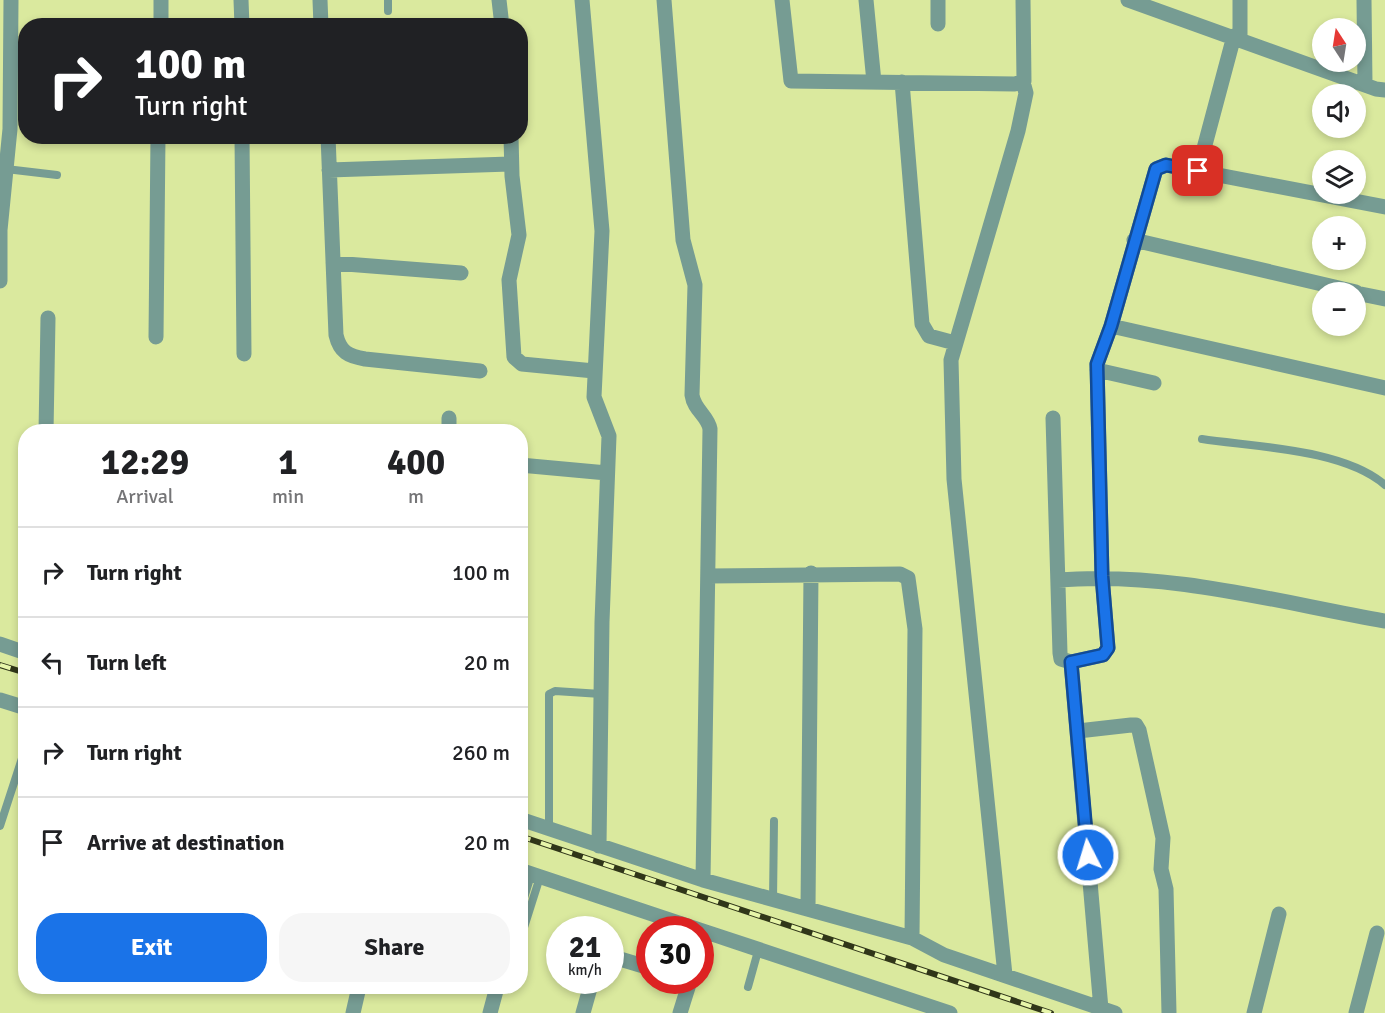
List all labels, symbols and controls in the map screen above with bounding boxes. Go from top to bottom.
north arrow [1312,18,1366,72]
map controls [1312,18,1366,336]
text: 100 m [135,39,246,90]
icon: right [36,42,114,120]
button: sound [1312,84,1366,138]
text: Turn right [135,90,248,123]
pin [1172,145,1223,196]
button: layers [1312,150,1366,204]
icon: arrive [1181,154,1214,187]
button: + [1312,216,1366,270]
button: − [1312,282,1366,336]
text: 12:29 [101,440,189,485]
text: 1 [278,440,298,485]
text: 400 [387,440,445,485]
text: Arrival [116,484,174,509]
text: min [272,484,304,509]
text: m [408,484,424,509]
icon: right [36,556,69,589]
text: Turn right [87,559,182,586]
text: 100 m [452,559,510,586]
icon: left [36,646,69,679]
text: Turn left [87,649,167,676]
text: 20 m [464,649,510,676]
icon: right [36,736,69,769]
text: Turn right [87,739,182,766]
text: 260 m [452,739,510,766]
position arrow [1056,823,1120,887]
icon: arrive [36,826,69,859]
text: Arrive at destination [87,829,284,856]
text: 20 m [464,829,510,856]
button: Exit [36,913,267,982]
button: Share [279,913,510,982]
speed limit sign: 30 [636,916,714,994]
text: 21 [569,929,601,966]
text: km/h [568,961,602,979]

